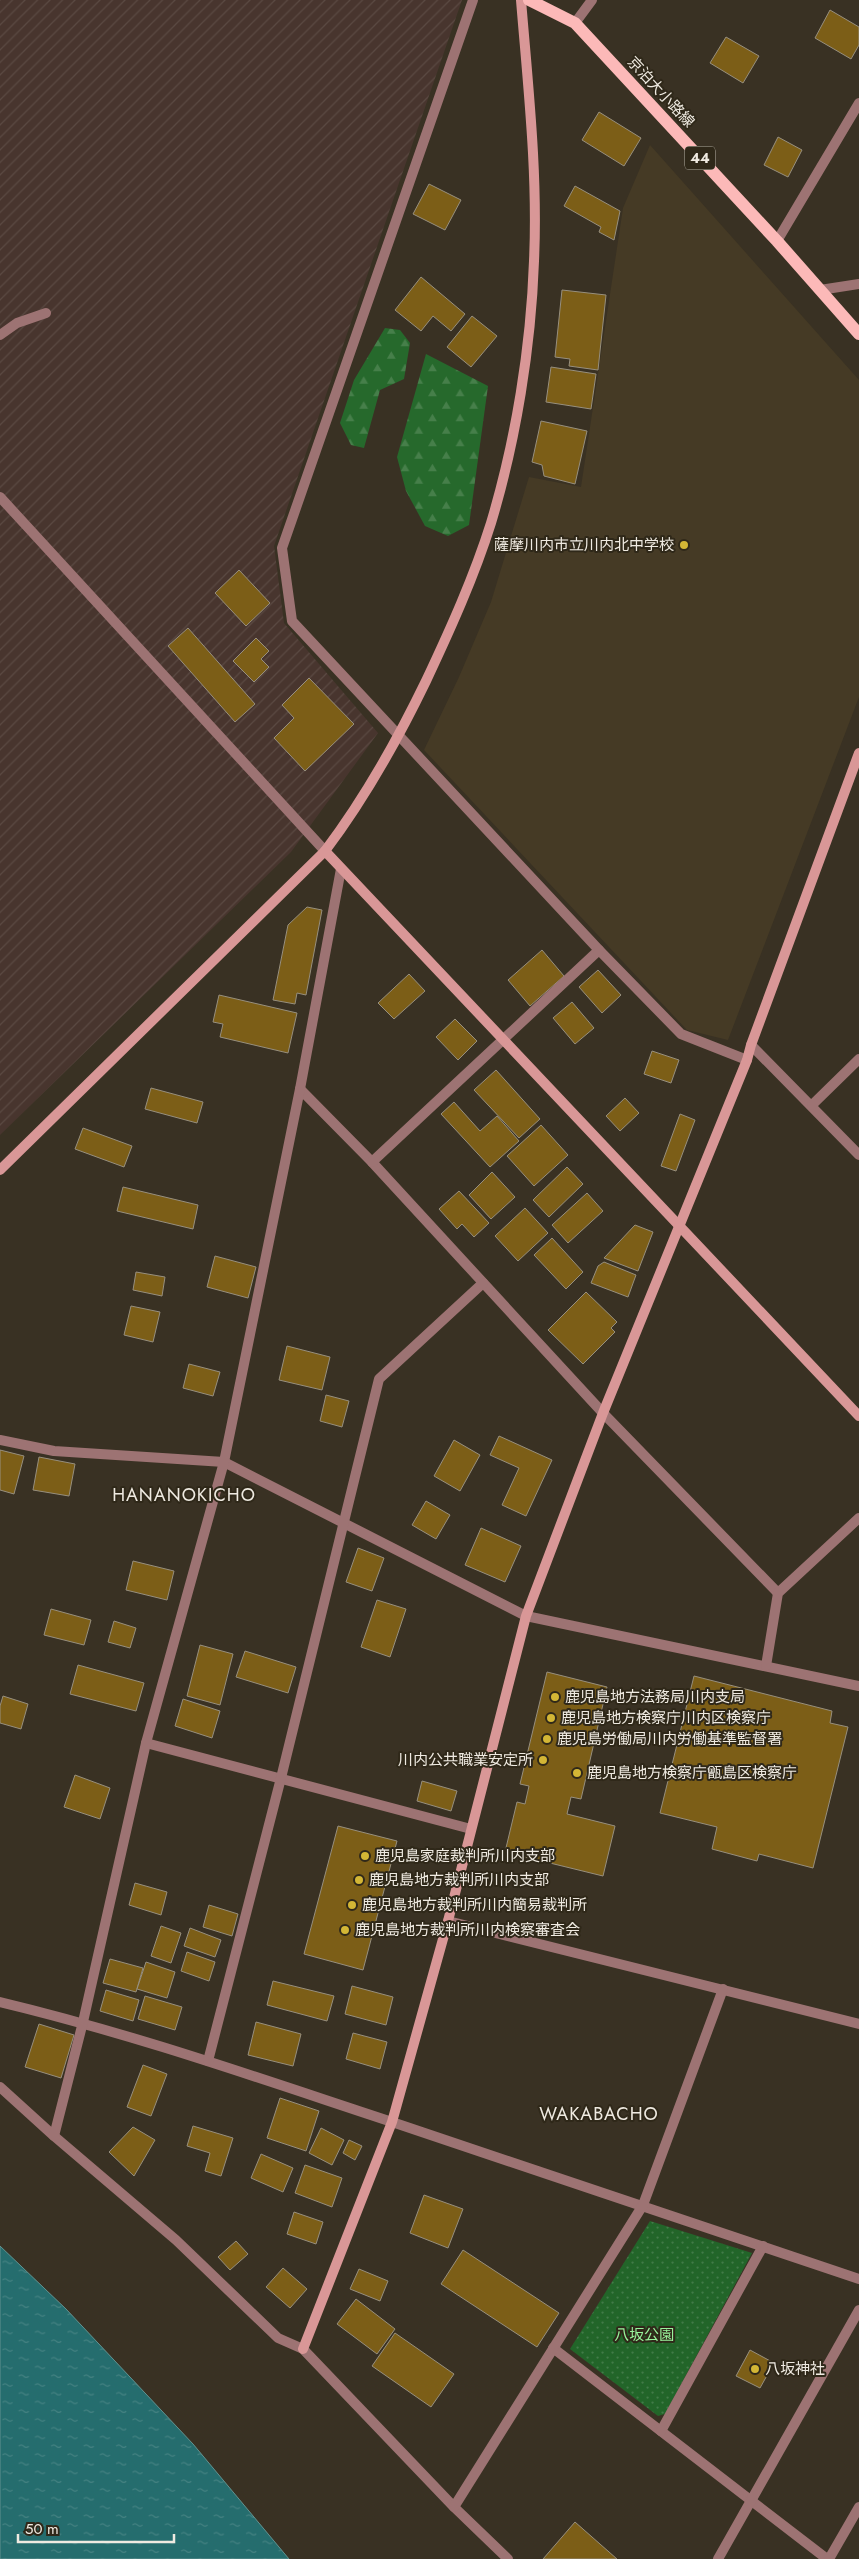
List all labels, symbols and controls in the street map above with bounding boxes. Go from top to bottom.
street label: 京泊大小路線 [622,52,700,132]
road number: 44 [685,146,715,170]
place label: 薩摩川内市立川内北中学校 [494,534,674,556]
marker: 薩摩川内市立川内北中学校 [678,539,690,551]
district label: HANANOKICHO [112,1482,256,1508]
place label: 鹿児島地方法務局川内支局 [565,1686,745,1708]
marker: 鹿児島地方法務局川内支局 [549,1691,561,1703]
place label: 鹿児島地方検察庁川内区検察庁 [561,1707,771,1729]
marker: 鹿児島地方検察庁川内区検察庁 [545,1712,557,1724]
place label: 鹿児島労働局川内労働基準監督署 [557,1728,782,1750]
marker: 鹿児島労働局川内労働基準監督署 [541,1733,553,1745]
place label: 川内公共職業安定所 [398,1749,533,1771]
marker: 川内公共職業安定所 [537,1754,549,1766]
place label: 鹿児島地方検察庁甑島区検察庁 [587,1762,797,1784]
marker: 鹿児島地方検察庁甑島区検察庁 [571,1767,583,1779]
place label: 鹿児島家庭裁判所川内支部 [375,1845,555,1867]
marker: 鹿児島家庭裁判所川内支部 [359,1850,371,1862]
place label: 鹿児島地方裁判所川内支部 [369,1869,549,1891]
marker: 鹿児島地方裁判所川内支部 [353,1874,365,1886]
place label: 鹿児島地方裁判所川内簡易裁判所 [362,1894,587,1916]
marker: 鹿児島地方裁判所川内簡易裁判所 [346,1899,358,1911]
place label: 鹿児島地方裁判所川内検察審査会 [355,1919,580,1941]
marker: 鹿児島地方裁判所川内検察審査会 [339,1924,351,1936]
district label: WAKABACHO [539,2101,659,2127]
park label: 八坂公園 [614,2324,674,2346]
place label: 八坂神社 [765,2358,825,2380]
marker: 八坂神社 [749,2363,761,2375]
scale bar [18,2512,174,2544]
text: 50 m [25,2518,59,2540]

